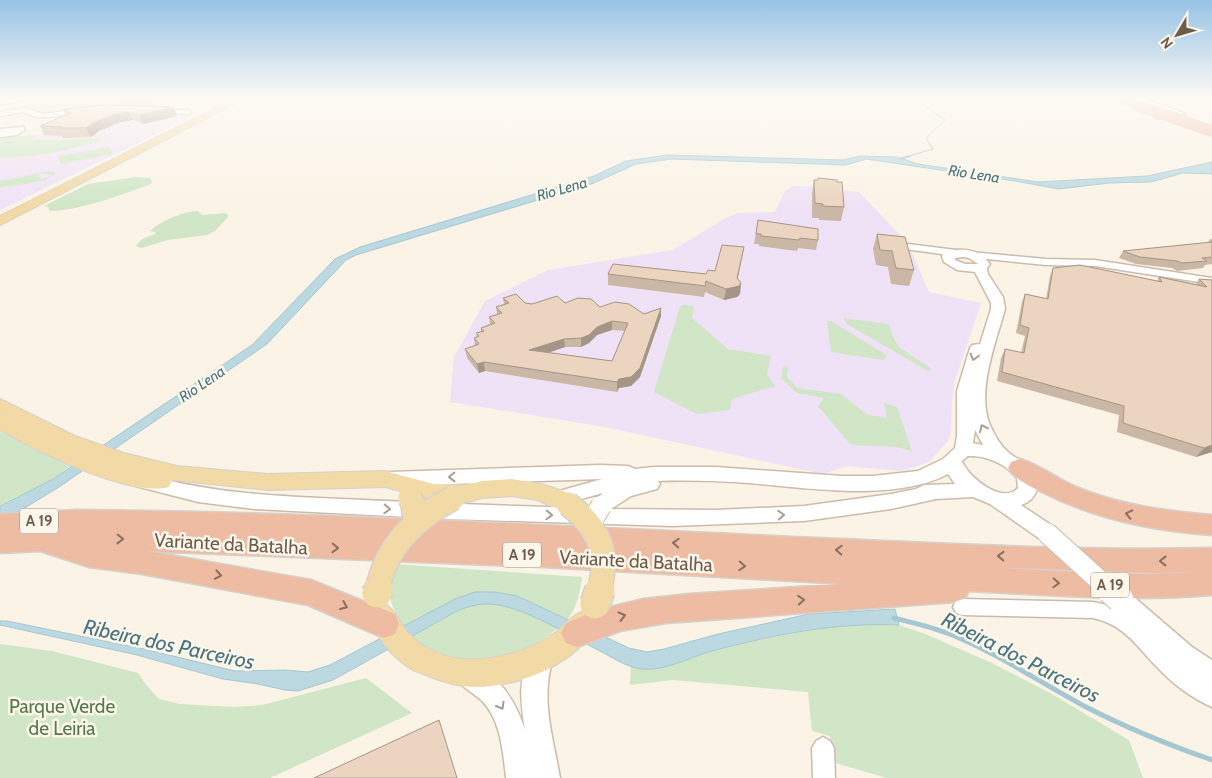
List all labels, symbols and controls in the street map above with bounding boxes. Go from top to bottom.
north arrow [1152,10,1202,60]
text: N [1157,34,1177,52]
water label: Rio Lena [947,161,1001,187]
water label: Rio Lena [535,173,589,205]
one-way arrow [969,352,980,361]
water label: Rio Lena [175,362,229,406]
one-way arrow [979,424,989,433]
one-way arrow [448,472,456,482]
one-way arrow [383,503,391,514]
road number: A 19 [20,508,58,534]
one-way arrow [545,509,553,520]
one-way arrow [1125,509,1134,519]
one-way arrow [778,510,786,521]
street label: Variante da Batalha [154,528,308,560]
one-way arrow [116,534,124,544]
one-way arrow [672,537,680,548]
road number: A 19 [503,542,541,568]
one-way arrow [331,543,339,554]
one-way arrow [834,544,842,555]
street label: Variante da Batalha [559,545,713,577]
one-way arrow [997,551,1005,562]
one-way arrow [1159,556,1167,566]
one-way arrow [738,561,746,572]
one-way arrow [214,570,222,580]
road number: A 19 [1091,572,1129,598]
one-way arrow [1052,578,1060,589]
one-way arrow [798,594,806,605]
one-way arrow [339,600,348,611]
water label: Ribeira dos Parceiros [938,606,1104,708]
one-way arrow [618,611,627,622]
water label: Ribeira dos Parceiros [81,614,257,674]
park label: Parque Verde de Leiria [9,695,115,740]
one-way arrow [495,701,505,710]

